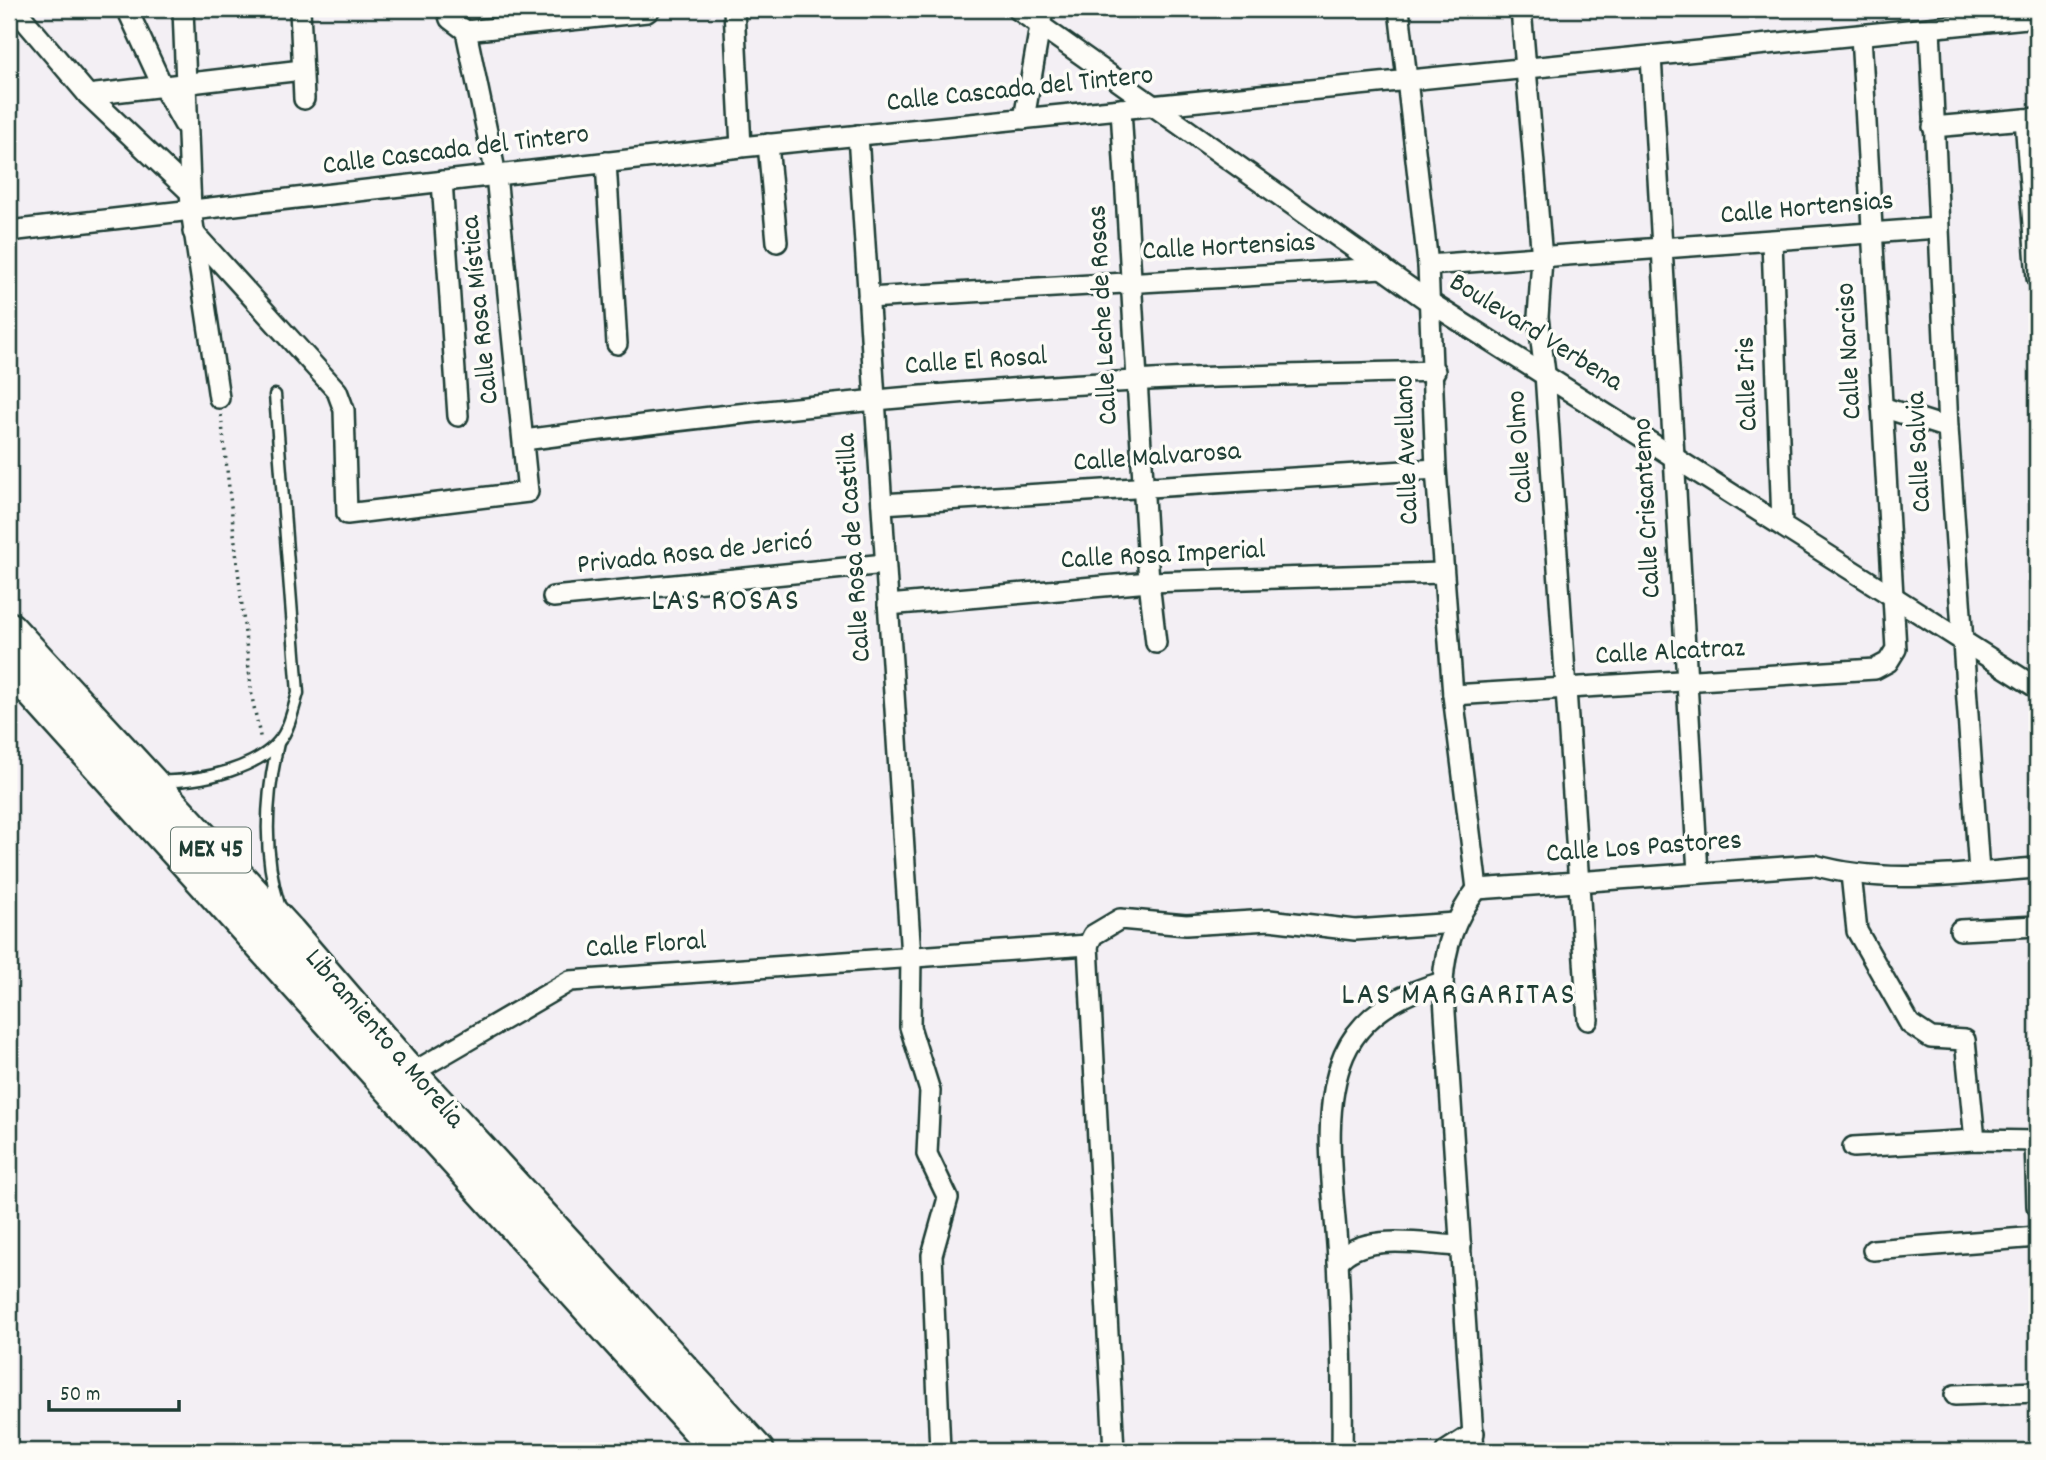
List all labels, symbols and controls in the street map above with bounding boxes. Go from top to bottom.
street label: Calle Cascada del Tintero [885,57,1155,125]
street label: Calle Cascada del Tintero [320,116,592,188]
street label: Calle Hortensias [1719,183,1895,237]
street label: Calle Leche de Rosas [1079,204,1131,426]
street label: Calle Rosa Mística [452,213,512,406]
street label: Calle Hortensias [1141,224,1317,274]
street label: Boulevard Verbena [1440,265,1630,404]
street label: Calle Narciso [1827,282,1875,420]
street label: Calle Iris [1727,336,1771,432]
street label: Calle El Rosal [904,338,1049,388]
street label: Calle Avellano [1386,374,1432,526]
street label: Calle Olmo [1498,389,1546,505]
street label: Calle Salvia [1898,390,1944,514]
street label: Calle Crisantemo [1624,417,1674,599]
street label: Calle Rosa de Castilla [828,432,884,664]
street label: Calle Malvarosa [1072,433,1243,485]
street label: Privada Rosa de Jericó [575,523,815,587]
street label: Calle Rosa Imperial [1060,532,1267,582]
district label: LAS ROSAS [651,580,801,626]
street label: Calle Alcatraz [1594,630,1746,678]
street label: Calle Los Pastores [1545,822,1743,876]
road number: MEX 45 [171,828,251,872]
street label: Calle Floral [584,923,708,971]
street label: Libramiento a Morelia [293,941,473,1139]
district label: LAS MARGARITAS [1341,974,1577,1020]
scale bar [49,1369,178,1413]
text: 50 m [60,1381,100,1411]

